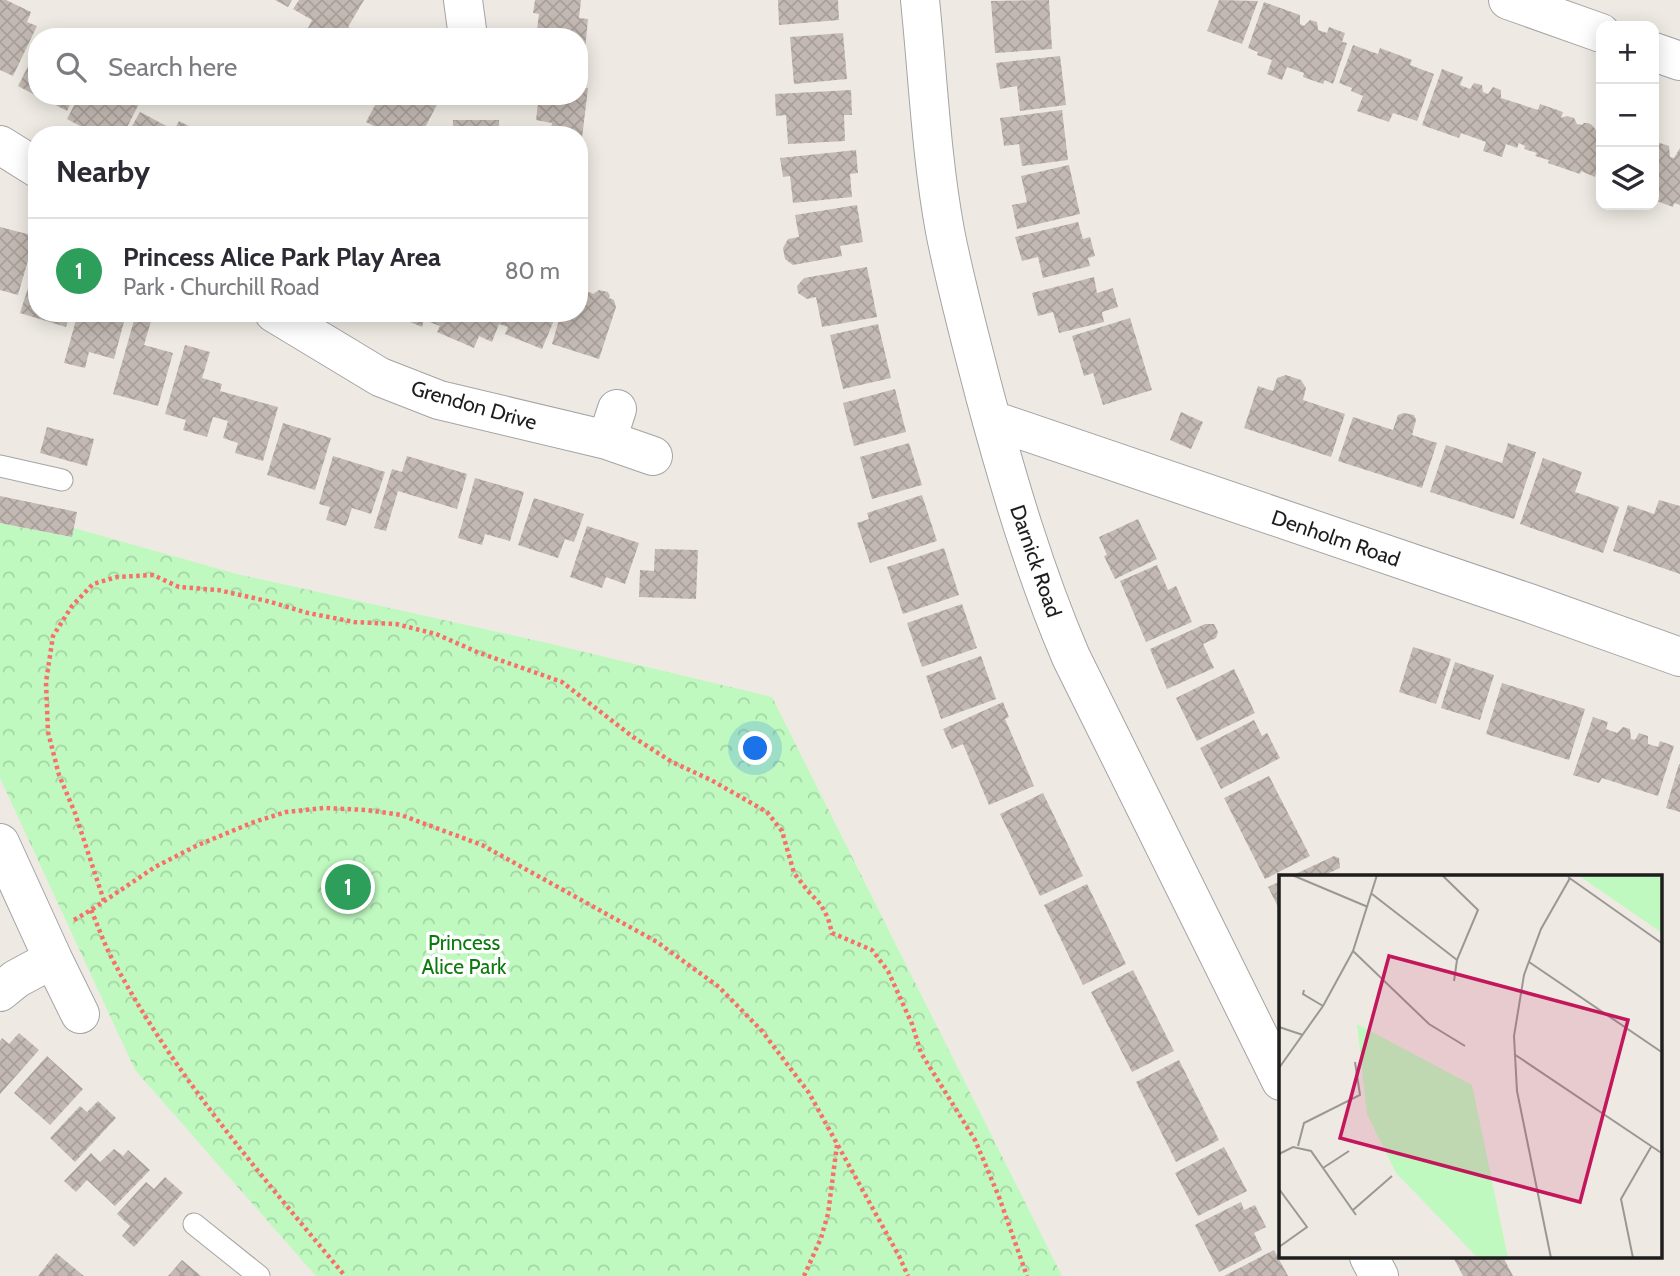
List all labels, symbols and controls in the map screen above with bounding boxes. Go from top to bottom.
map controls [1596,21,1659,210]
button: + [1596,21,1659,84]
search box [28,28,588,105]
icon: search [52,48,90,86]
text: Search here [108,51,237,83]
button: − [1596,84,1659,147]
button: layers [1596,147,1659,210]
text: Nearby [56,153,150,190]
text: Princess Alice Park Play Area [123,241,441,273]
text: 1 [75,257,83,285]
text: 80 m [505,257,560,285]
text: Park · Churchill Road [123,273,320,301]
street label: Grendon Drive [408,375,540,435]
street label: Darnick Road [1005,502,1067,620]
street label: Denholm Road [1268,504,1404,572]
your location [738,731,772,765]
pin: 1 [325,861,371,913]
inset map [1279,875,1662,1258]
park label: Princess Alice Park [422,930,507,979]

